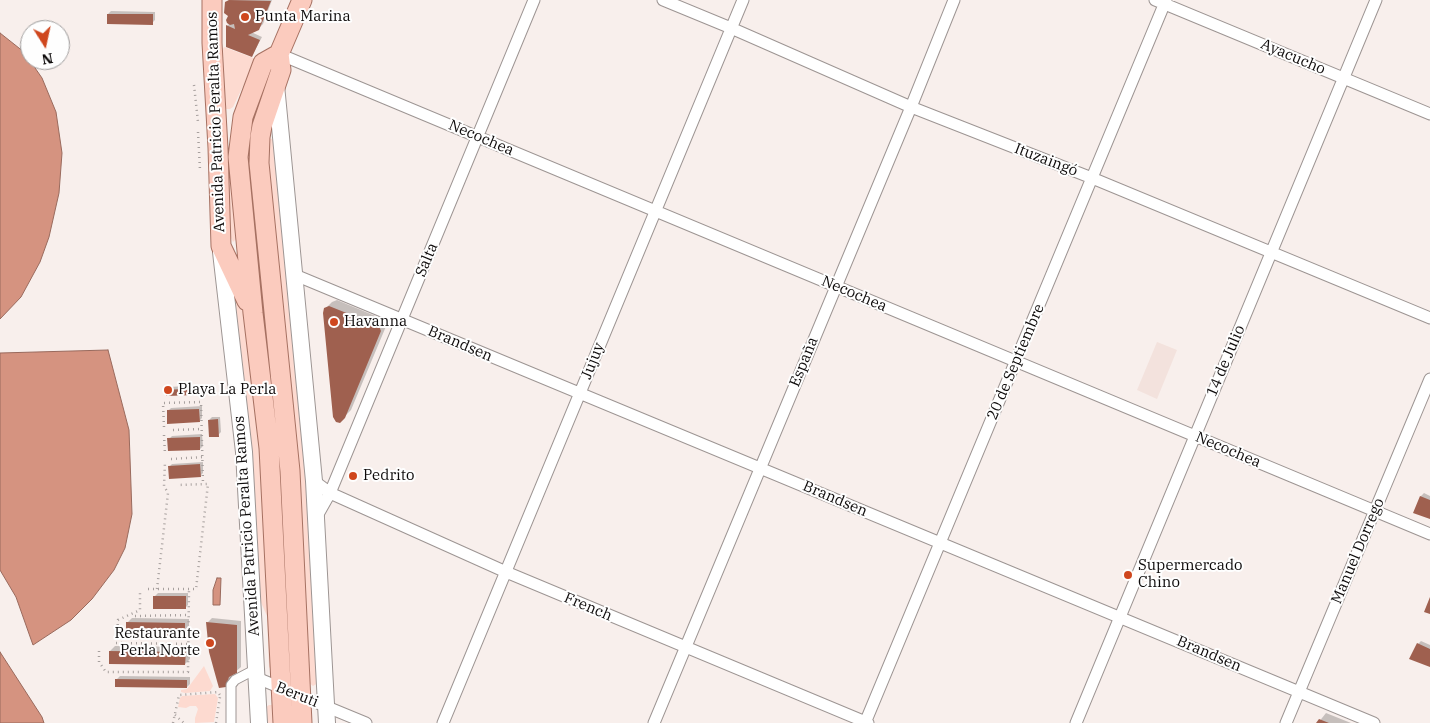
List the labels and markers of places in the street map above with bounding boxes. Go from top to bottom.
place label: Punta Marina [255,8,351,26]
marker: Punta Marina [239,11,251,23]
place label: Havanna [344,313,407,331]
marker: Havanna [328,316,340,328]
place label: Playa La Perla [178,381,276,399]
marker: Playa La Perla [162,384,174,396]
place label: Pedrito [363,467,415,485]
marker: Pedrito [347,470,359,482]
place label: Supermercado Chino [1138,557,1243,592]
marker: Supermercado Chino [1122,569,1134,581]
place label: Restaurante Perla Norte [114,625,200,660]
marker: Restaurante Perla Norte [204,637,216,649]

